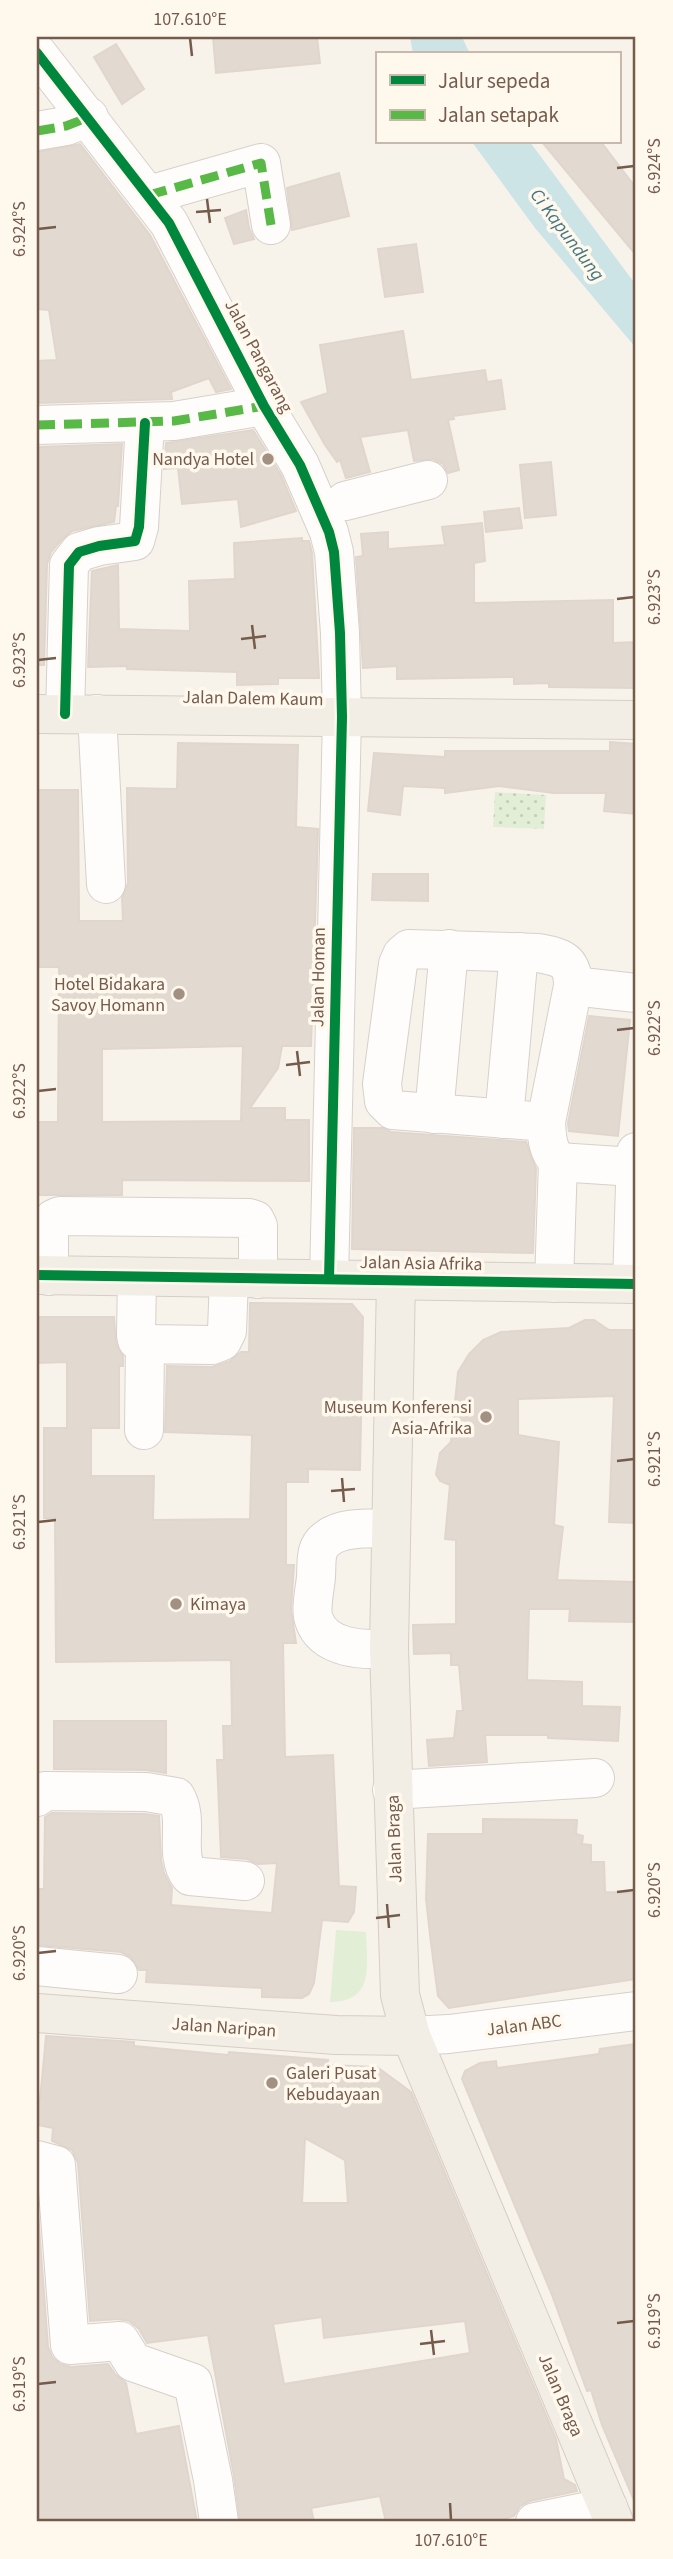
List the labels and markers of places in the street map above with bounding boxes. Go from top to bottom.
place label: Nandya Hotel [152,447,254,472]
marker: Nandya Hotel [260,451,276,467]
place label: Hotel Bidakara Savoy Homann [51,972,165,1018]
marker: Hotel Bidakara Savoy Homann [171,986,187,1002]
place label: Museum Konferensi Asia-Afrika [324,1395,472,1441]
marker: Museum Konferensi Asia-Afrika [478,1409,494,1425]
place label: Kimaya [190,1592,246,1617]
marker: Kimaya [168,1596,184,1612]
place label: Galeri Pusat Kebudayaan [286,2061,380,2107]
marker: Galeri Pusat Kebudayaan [264,2075,280,2091]

